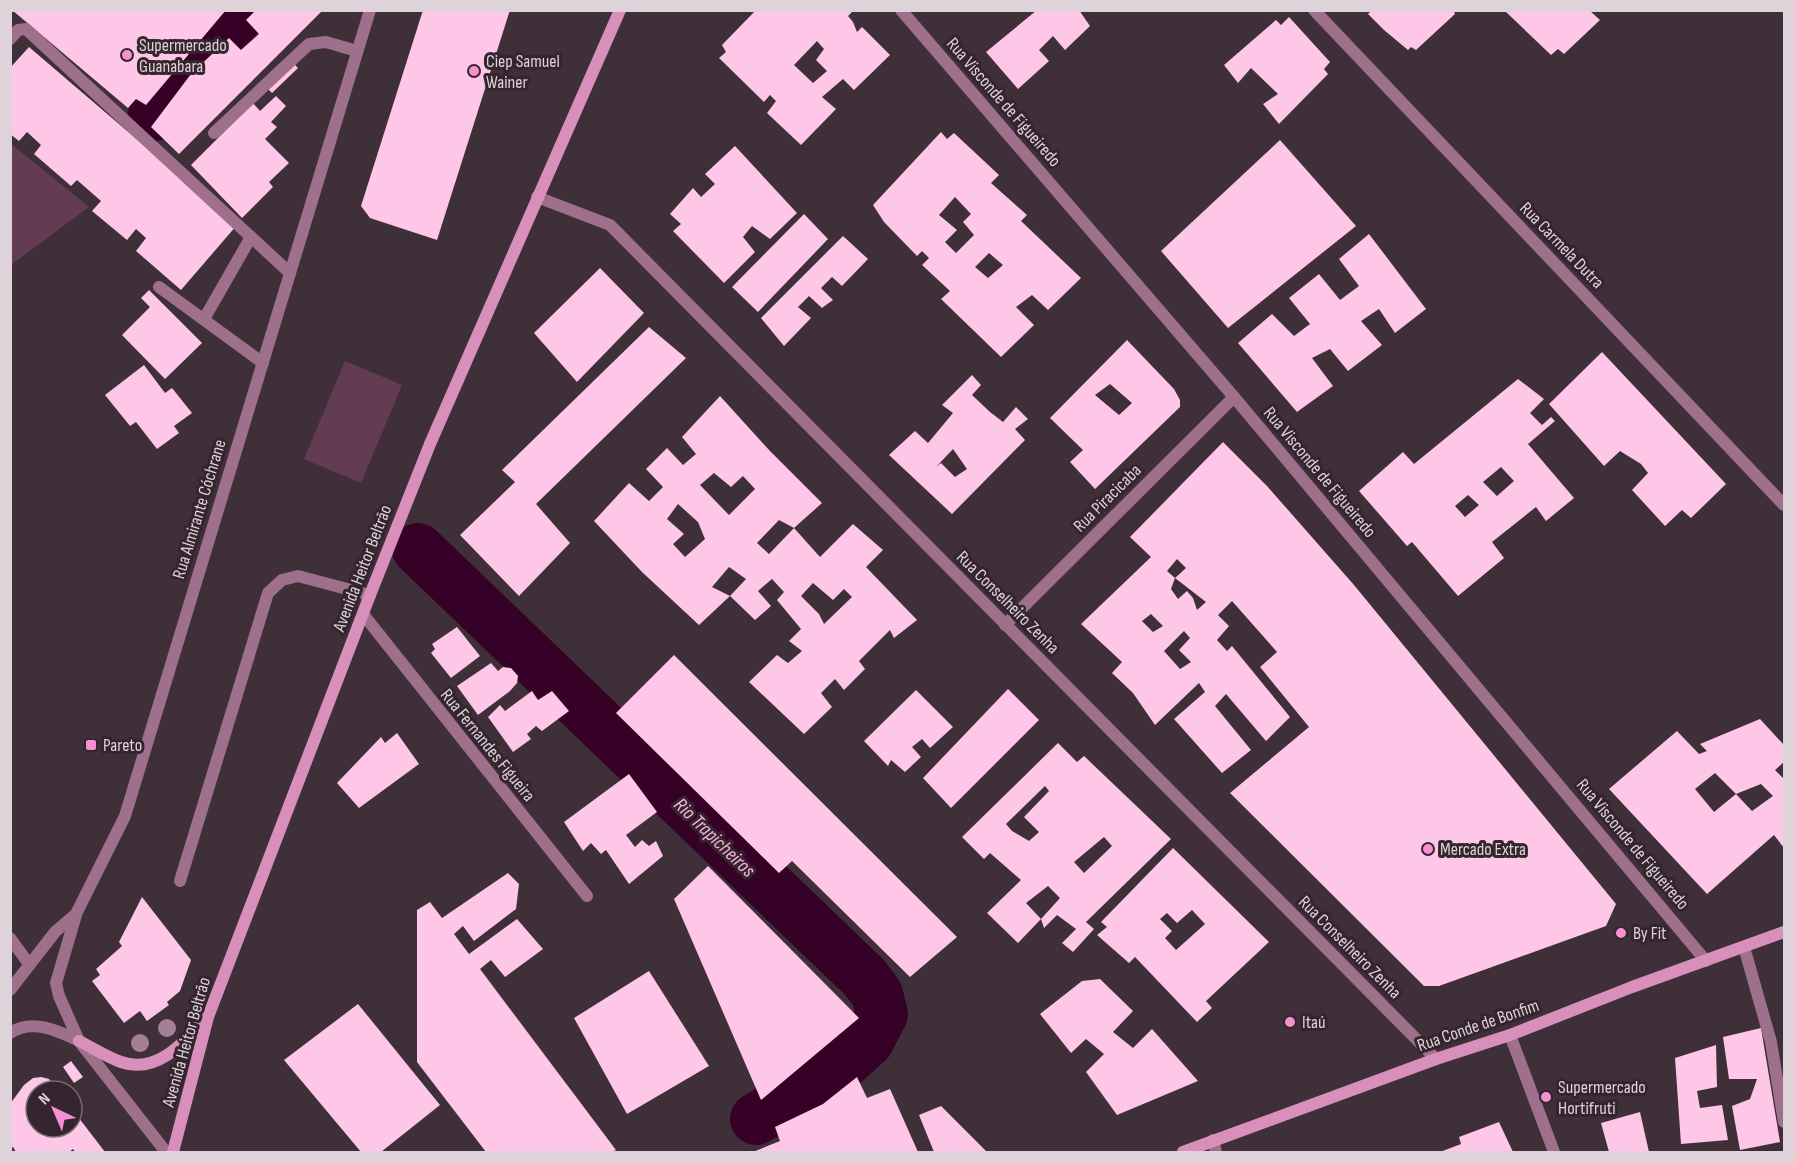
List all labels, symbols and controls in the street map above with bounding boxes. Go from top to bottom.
street label: Rua Visconde de Figueiredo [942,34,1065,171]
place label: Supermercado Guanabara [139,35,227,77]
marker: Supermercado Guanabara [120,48,134,62]
place label: Ciep Samuel Wainer [486,51,560,93]
marker: Ciep Samuel Wainer [467,64,481,78]
street label: Rua Carmela Dutra [1515,198,1608,293]
street label: Rua Visconde de Figueiredo [1259,403,1380,542]
street label: Rua Almirante Cóchrane [168,437,231,581]
street label: Rua Piracicaba [1069,460,1146,537]
street label: Avenida Heitor Beltrão [328,502,396,635]
street label: Rua Conselheiro Zenha [952,547,1063,658]
street label: Rua Fernandes Figueira [436,685,539,806]
place label: Pareto [103,735,142,756]
marker: Pareto [84,738,98,752]
street label: Rua Visconde de Figueiredo [1572,775,1693,914]
water label: Rio Trapicheiros [669,793,760,882]
place label: Mercado Extra [1440,839,1526,860]
marker: Mercado Extra [1421,842,1435,856]
street label: Rua Conselheiro Zenha [1294,892,1405,1003]
place label: By Fit [1633,923,1667,944]
marker: By Fit [1614,926,1628,940]
street label: Avenida Heitor Beltrão [158,975,215,1110]
street label: Rua Conde de Bonfim [1415,995,1542,1056]
place label: Itaú [1302,1012,1326,1033]
marker: Itaú [1283,1015,1297,1029]
place label: Supermercado Hortifruti [1558,1077,1646,1119]
north arrow [24,1079,84,1139]
text: N [35,1089,54,1109]
marker: Supermercado Hortifruti [1539,1090,1553,1104]

